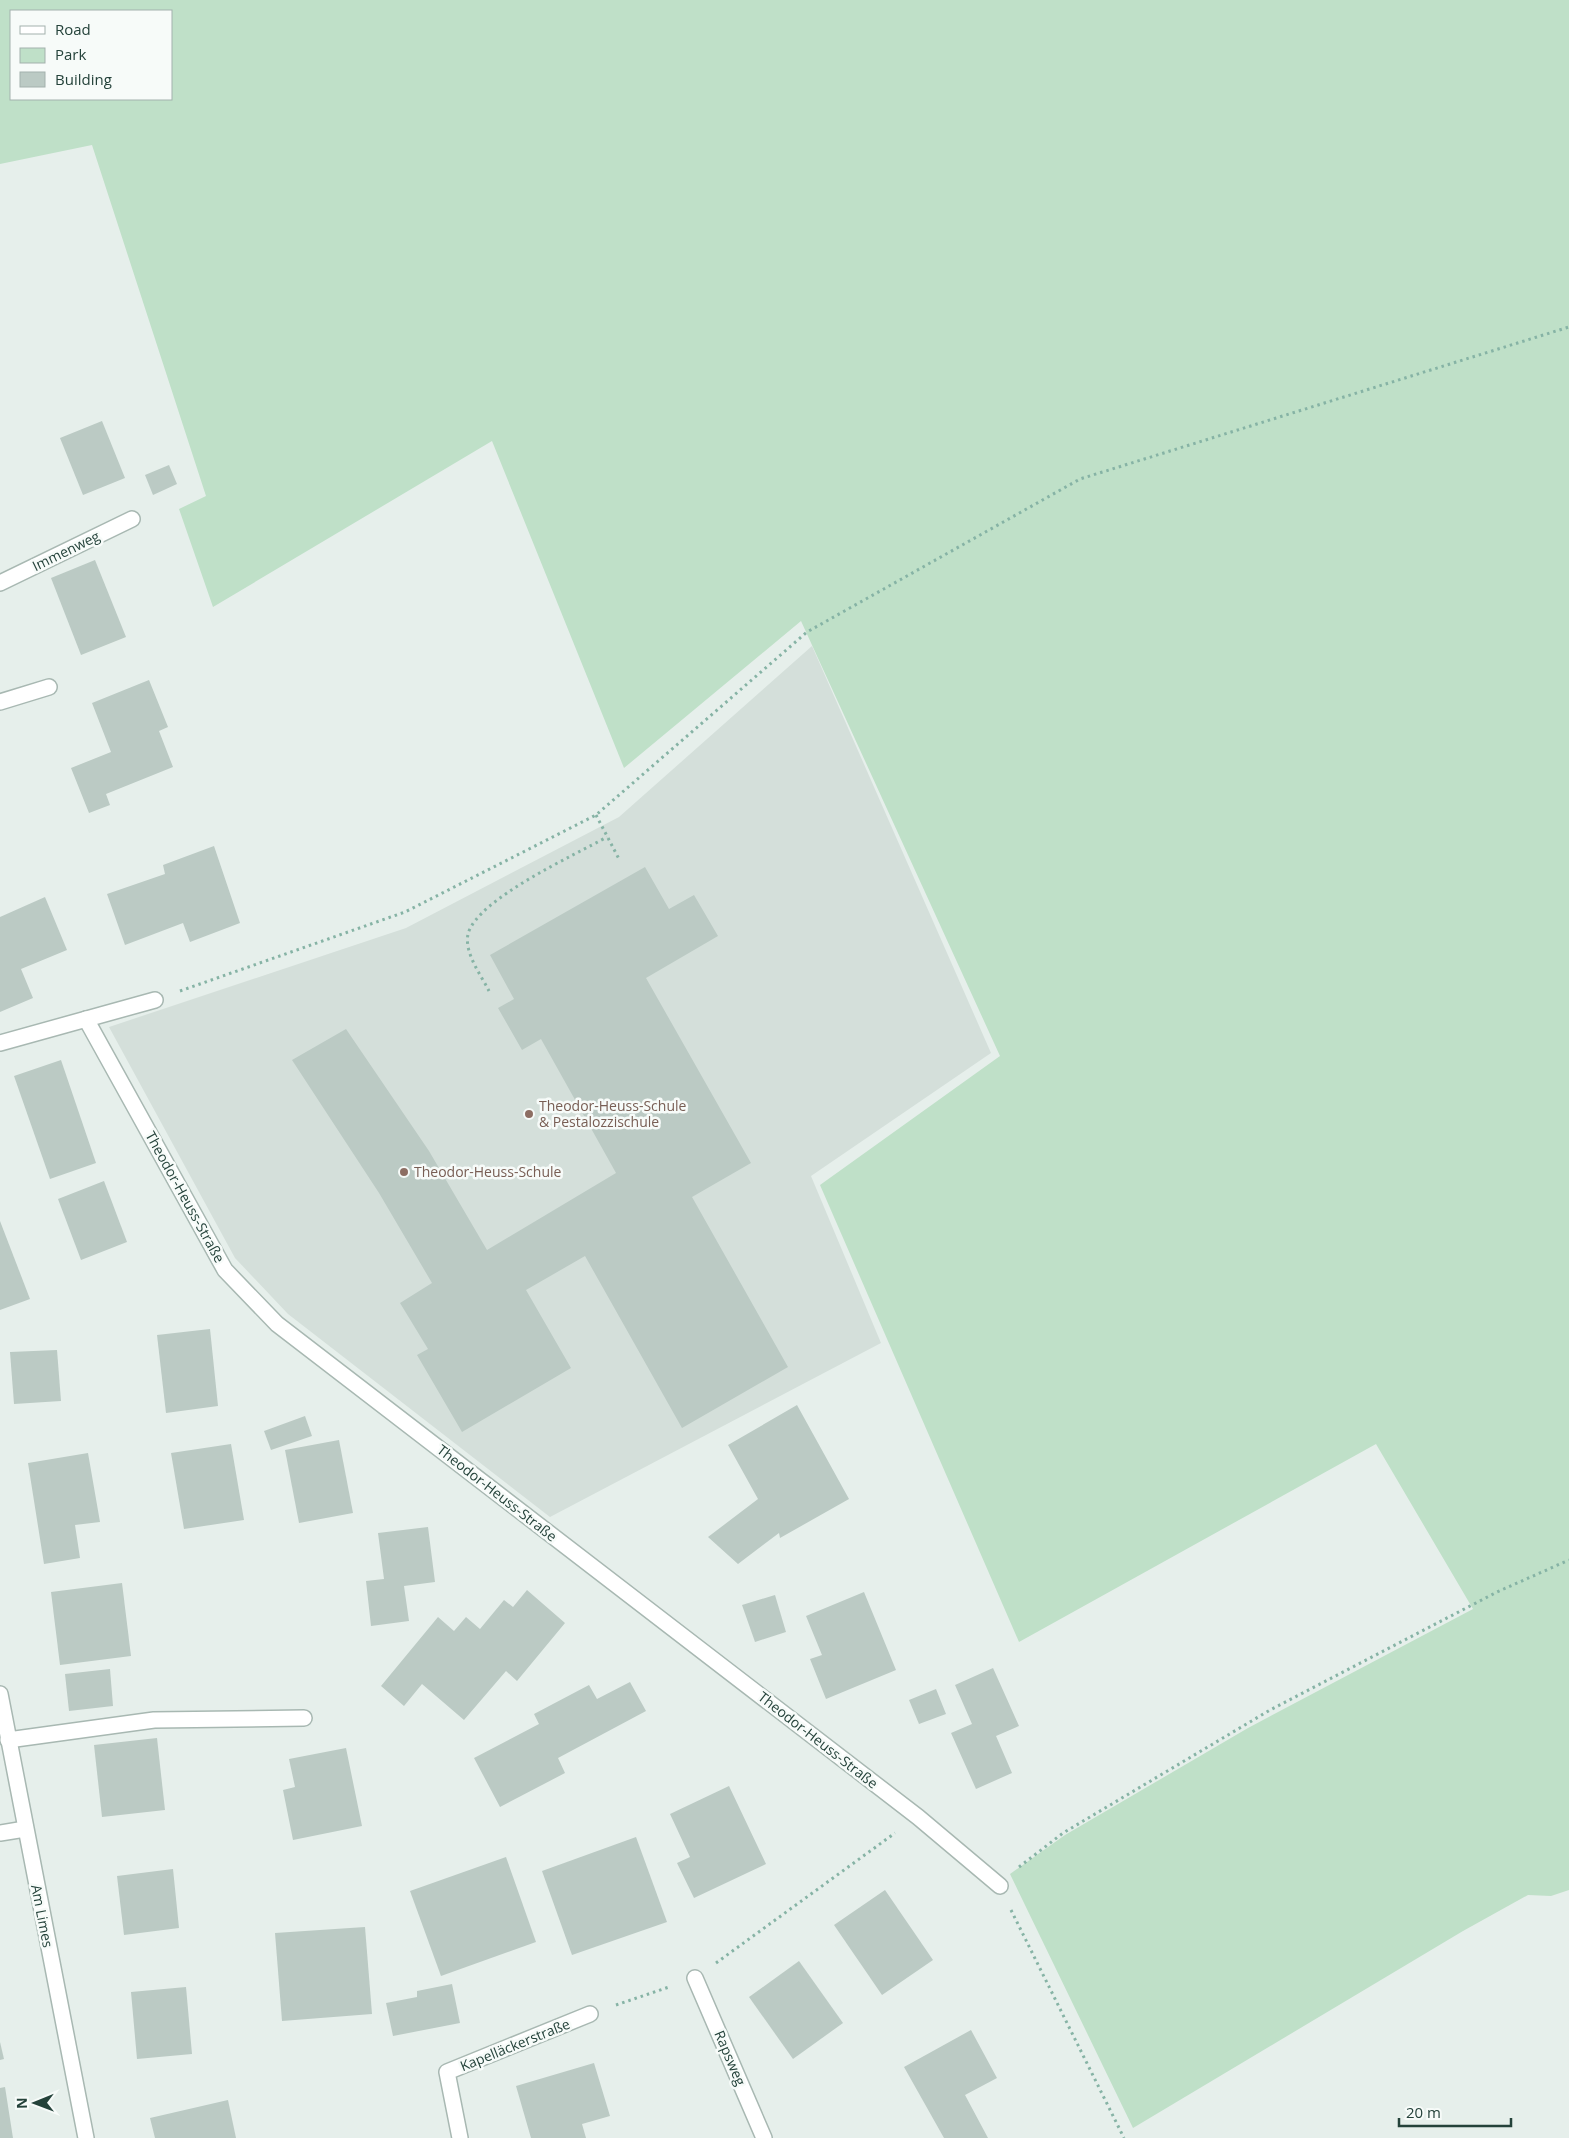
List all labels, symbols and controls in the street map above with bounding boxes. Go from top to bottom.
legend [10,10,172,100]
text: Road [55,19,91,39]
text: Park [55,44,86,64]
text: Building [55,69,112,89]
street label: Immenweg [29,526,103,575]
place label: Theodor-Heuss-Schule & Pestalozzischule [539,1096,687,1131]
marker: Theodor-Heuss-Schule & Pestalozzischule [523,1108,535,1120]
street label: Theodor-Heuss-Straße [141,1128,229,1266]
place label: Theodor-Heuss-Schule [414,1162,562,1181]
marker: Theodor-Heuss-Schule [398,1166,410,1178]
street label: Theodor-Heuss-Straße [433,1440,561,1545]
street label: Theodor-Heuss-Straße [754,1687,882,1792]
street label: Am Limes [27,1883,58,1949]
street label: Kapelläckerstraße [457,2014,573,2075]
street label: Rapsweg [710,2027,751,2089]
north arrow [10,2078,60,2128]
scale bar [1399,2096,1512,2128]
text: N [12,2097,31,2109]
text: 20 m [1406,2102,1441,2122]

